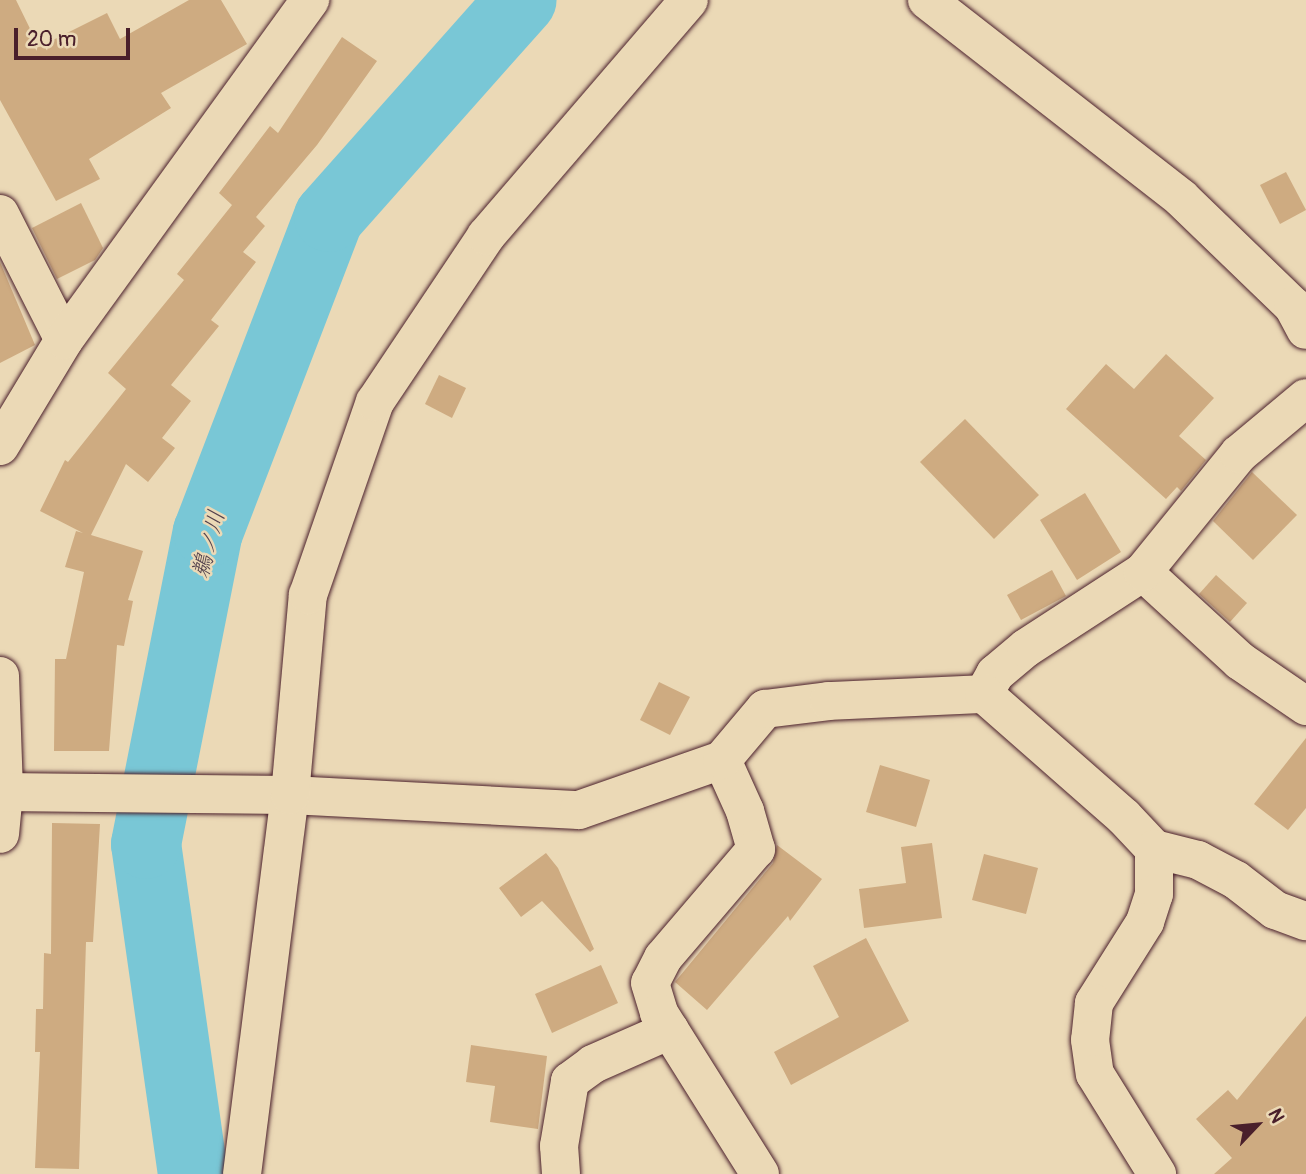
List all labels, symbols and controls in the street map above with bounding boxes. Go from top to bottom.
scale bar [18,14,133,58]
text: 20 m [27,26,76,53]
water label: 鵜ノ川 [187,507,231,581]
north arrow [1222,1090,1292,1160]
text: N [1262,1105,1289,1127]

